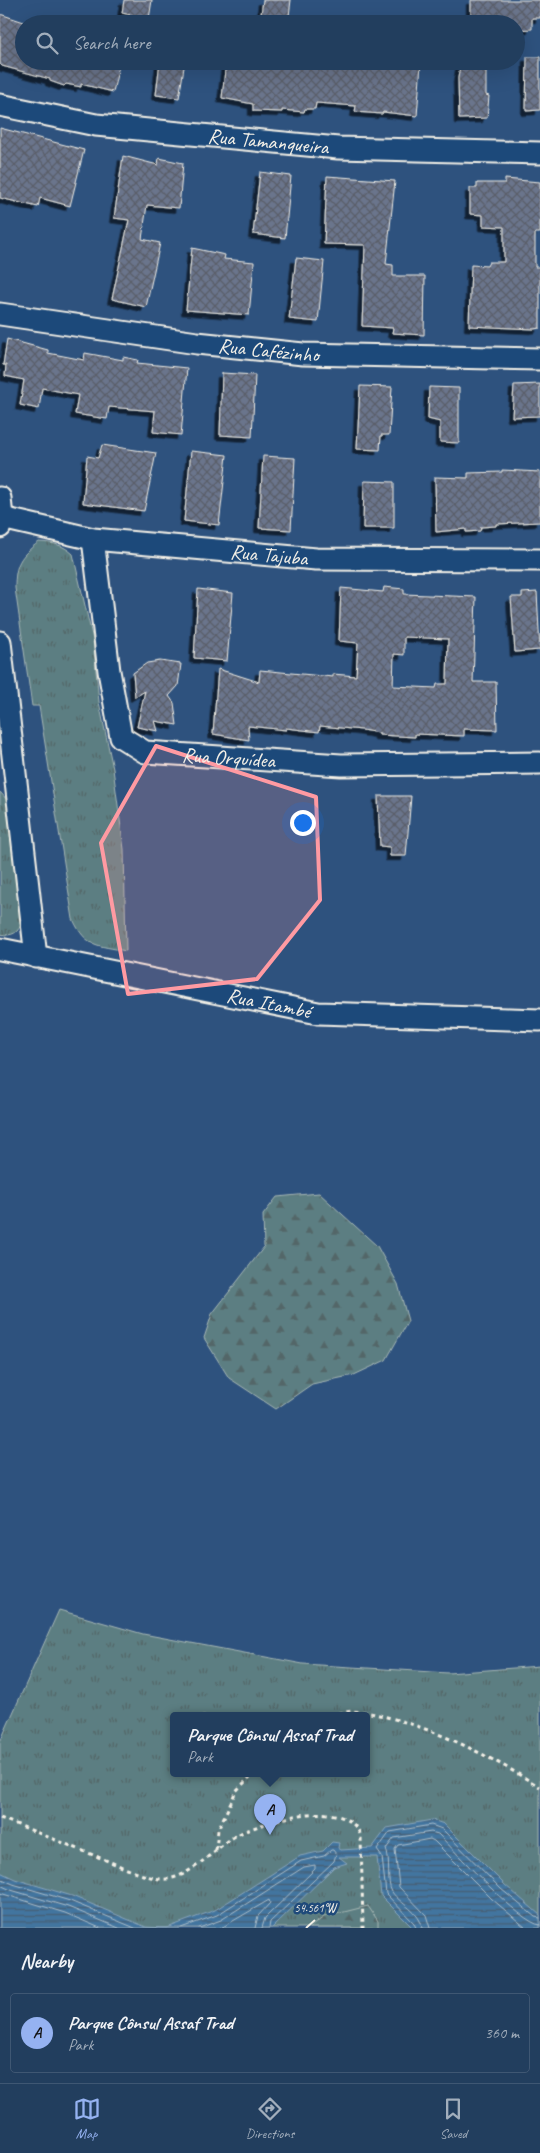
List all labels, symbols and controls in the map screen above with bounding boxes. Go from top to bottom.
search box [15,15,525,70]
icon: search [33,29,61,57]
text: Search here [73,31,150,55]
street label: Rua Tamanqueira [207,123,331,160]
street label: Rua Cafézinho [217,332,322,367]
street label: Rua Tajuba [229,538,310,571]
street label: Rua Orquídea [181,741,277,774]
your location [290,810,316,836]
street label: Rua Itambé [224,982,316,1025]
popup [170,1712,370,1777]
text: Parque Cônsul Assaf Trad [187,1723,353,1747]
text: Park [187,1747,213,1767]
pin: A [254,1794,286,1835]
text: 54.561°W [294,1900,338,1916]
text: Nearby [20,1948,73,1974]
text: Parque Cônsul Assaf Trad [68,2011,233,2035]
text: A [33,2023,41,2043]
text: 360 m [485,2023,519,2043]
text: Park [68,2035,93,2055]
tab: Map [73,2095,101,2142]
tab: Directions [246,2095,294,2142]
tab: Saved [439,2095,467,2142]

